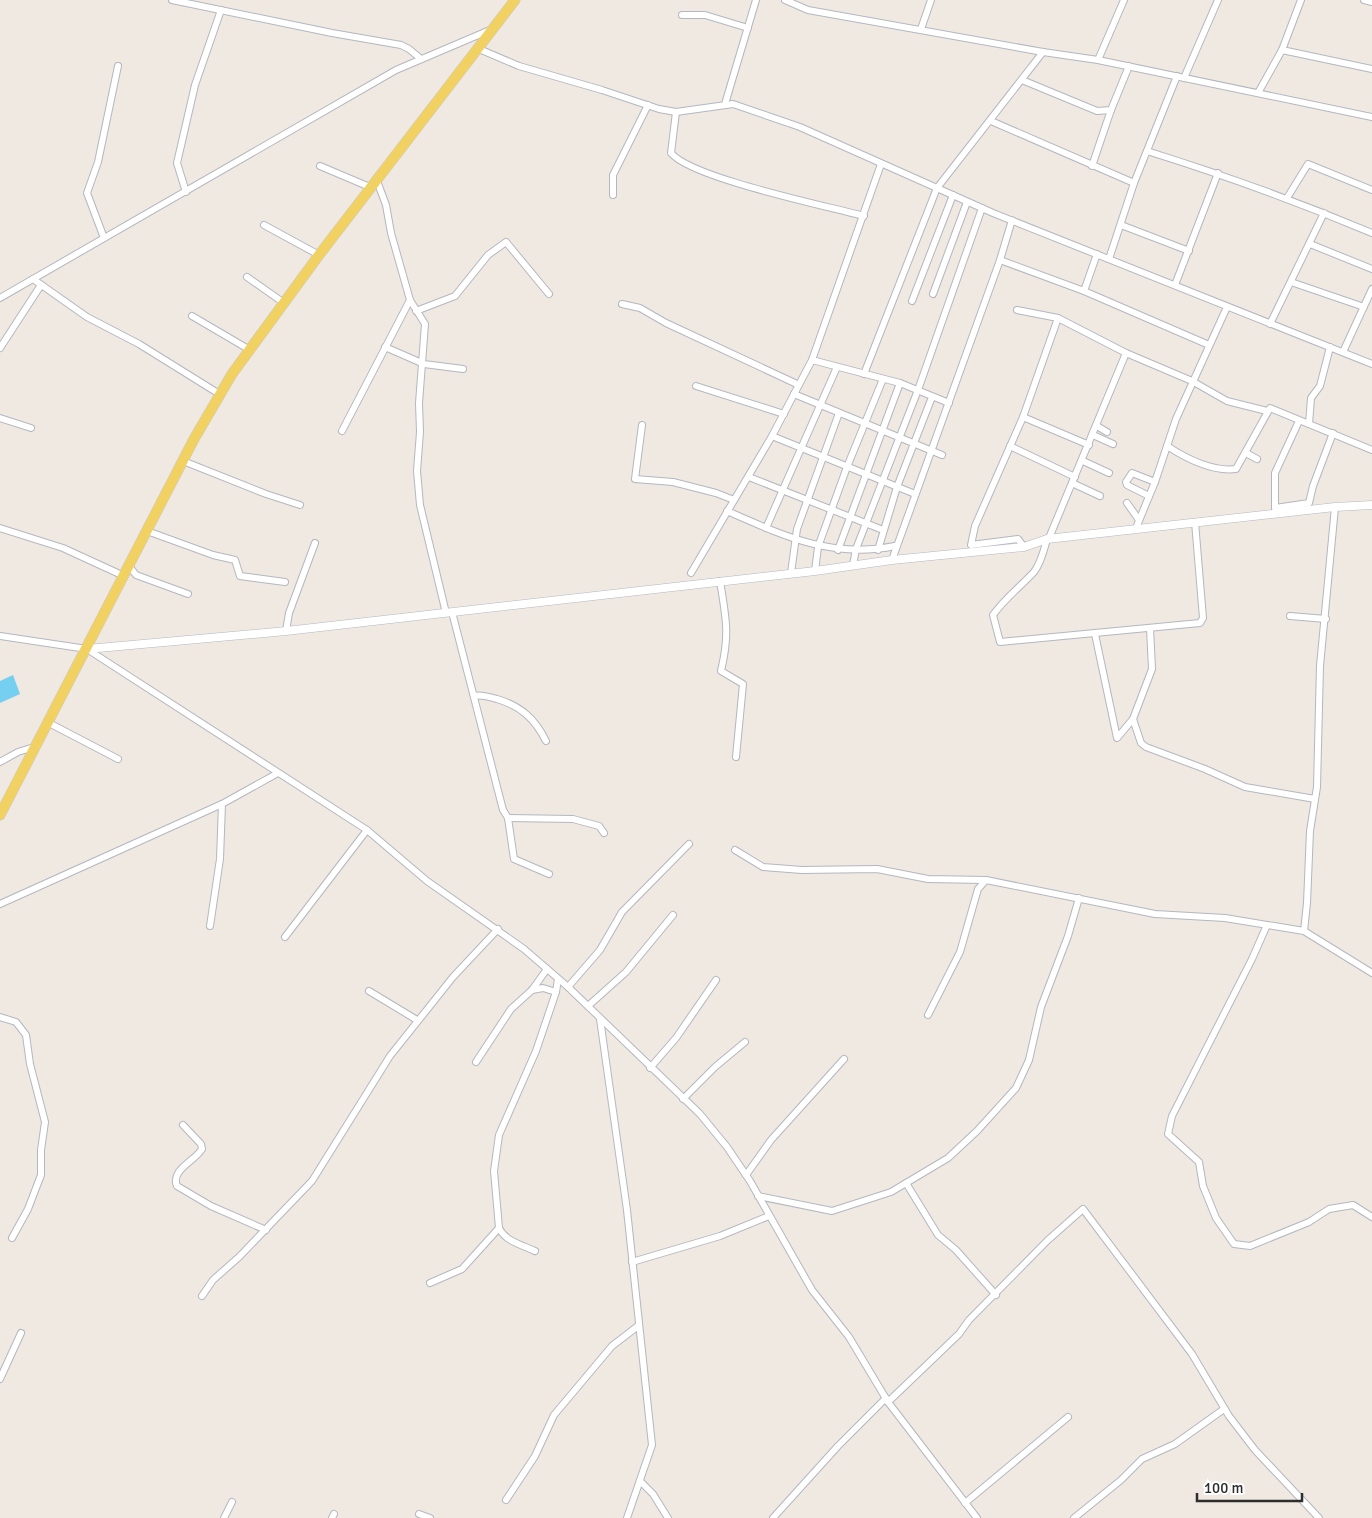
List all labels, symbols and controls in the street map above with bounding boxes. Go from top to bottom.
scale bar [1197,1470,1302,1502]
text: 100 m [1204,1479,1244,1497]

